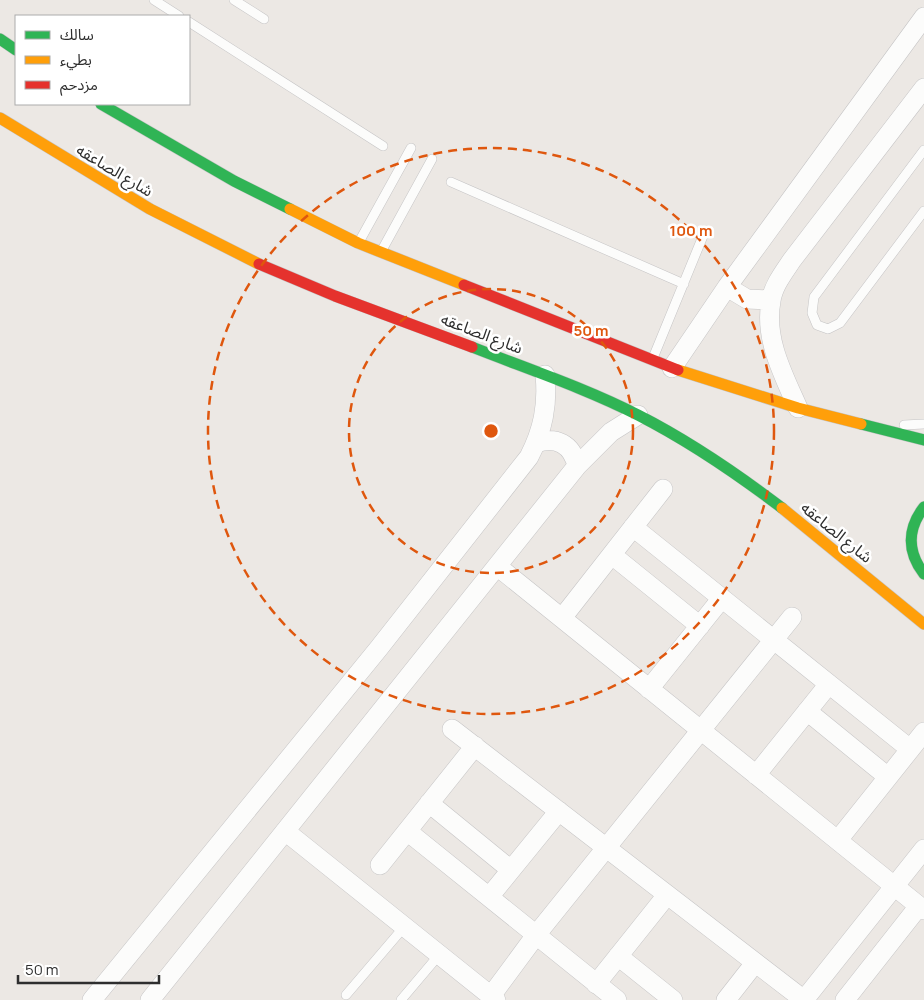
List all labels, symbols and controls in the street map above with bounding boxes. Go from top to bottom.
legend [15,15,190,105]
text: سالك [60,24,94,45]
text: بطيء [60,49,92,71]
text: مزدحم [60,74,98,96]
street label: شارع الصاعقه [71,138,157,203]
text: 100 m [670,220,712,241]
street label: شارع الصاعقه [437,307,526,361]
text: 50 m [573,320,609,341]
centre of rings [482,422,500,440]
street label: شارع الصاعقه [795,496,877,569]
scale bar [18,952,159,984]
text: 50 m [25,959,59,980]

